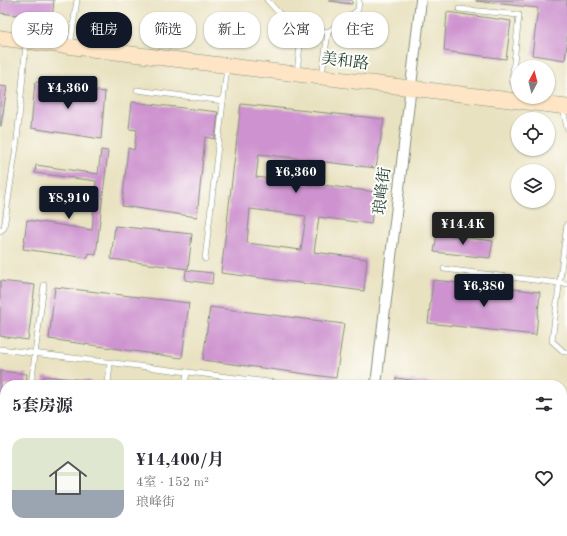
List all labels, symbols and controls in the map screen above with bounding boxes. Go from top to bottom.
chip: 买房 [12,12,68,48]
chip: 租房 [76,12,132,48]
chip: 筛选 [140,12,196,48]
chip: 新上 [204,12,260,48]
chip: 公寓 [268,12,324,48]
chip: 住宅 [332,12,388,48]
street label: 美和路 [320,49,370,73]
north arrow [511,60,555,104]
map controls [511,60,555,208]
pin: ¥4,360 [35,76,101,110]
text: ¥4,360 [47,82,89,95]
button: locate [511,112,555,156]
pin: ¥6,360 [263,160,329,194]
button: layers [511,164,555,208]
text: ¥6,360 [275,166,317,179]
street label: 琅峰街 [370,166,394,216]
pin: ¥8,910 [36,186,102,220]
text: ¥8,910 [48,192,90,205]
pin: ¥14.4K [430,212,496,246]
text: ¥14.4K [441,218,485,231]
pin: ¥6,380 [451,274,517,308]
text: ¥6,380 [463,280,505,293]
icon: filters [533,393,555,415]
text: 5套房源 [12,398,73,415]
text: ¥14,400/月 [136,452,225,469]
icon: home [44,454,92,502]
icon: heart [533,467,555,489]
text: 4室 · 152 m² [136,476,209,489]
text: 琅峰街 [136,496,175,509]

